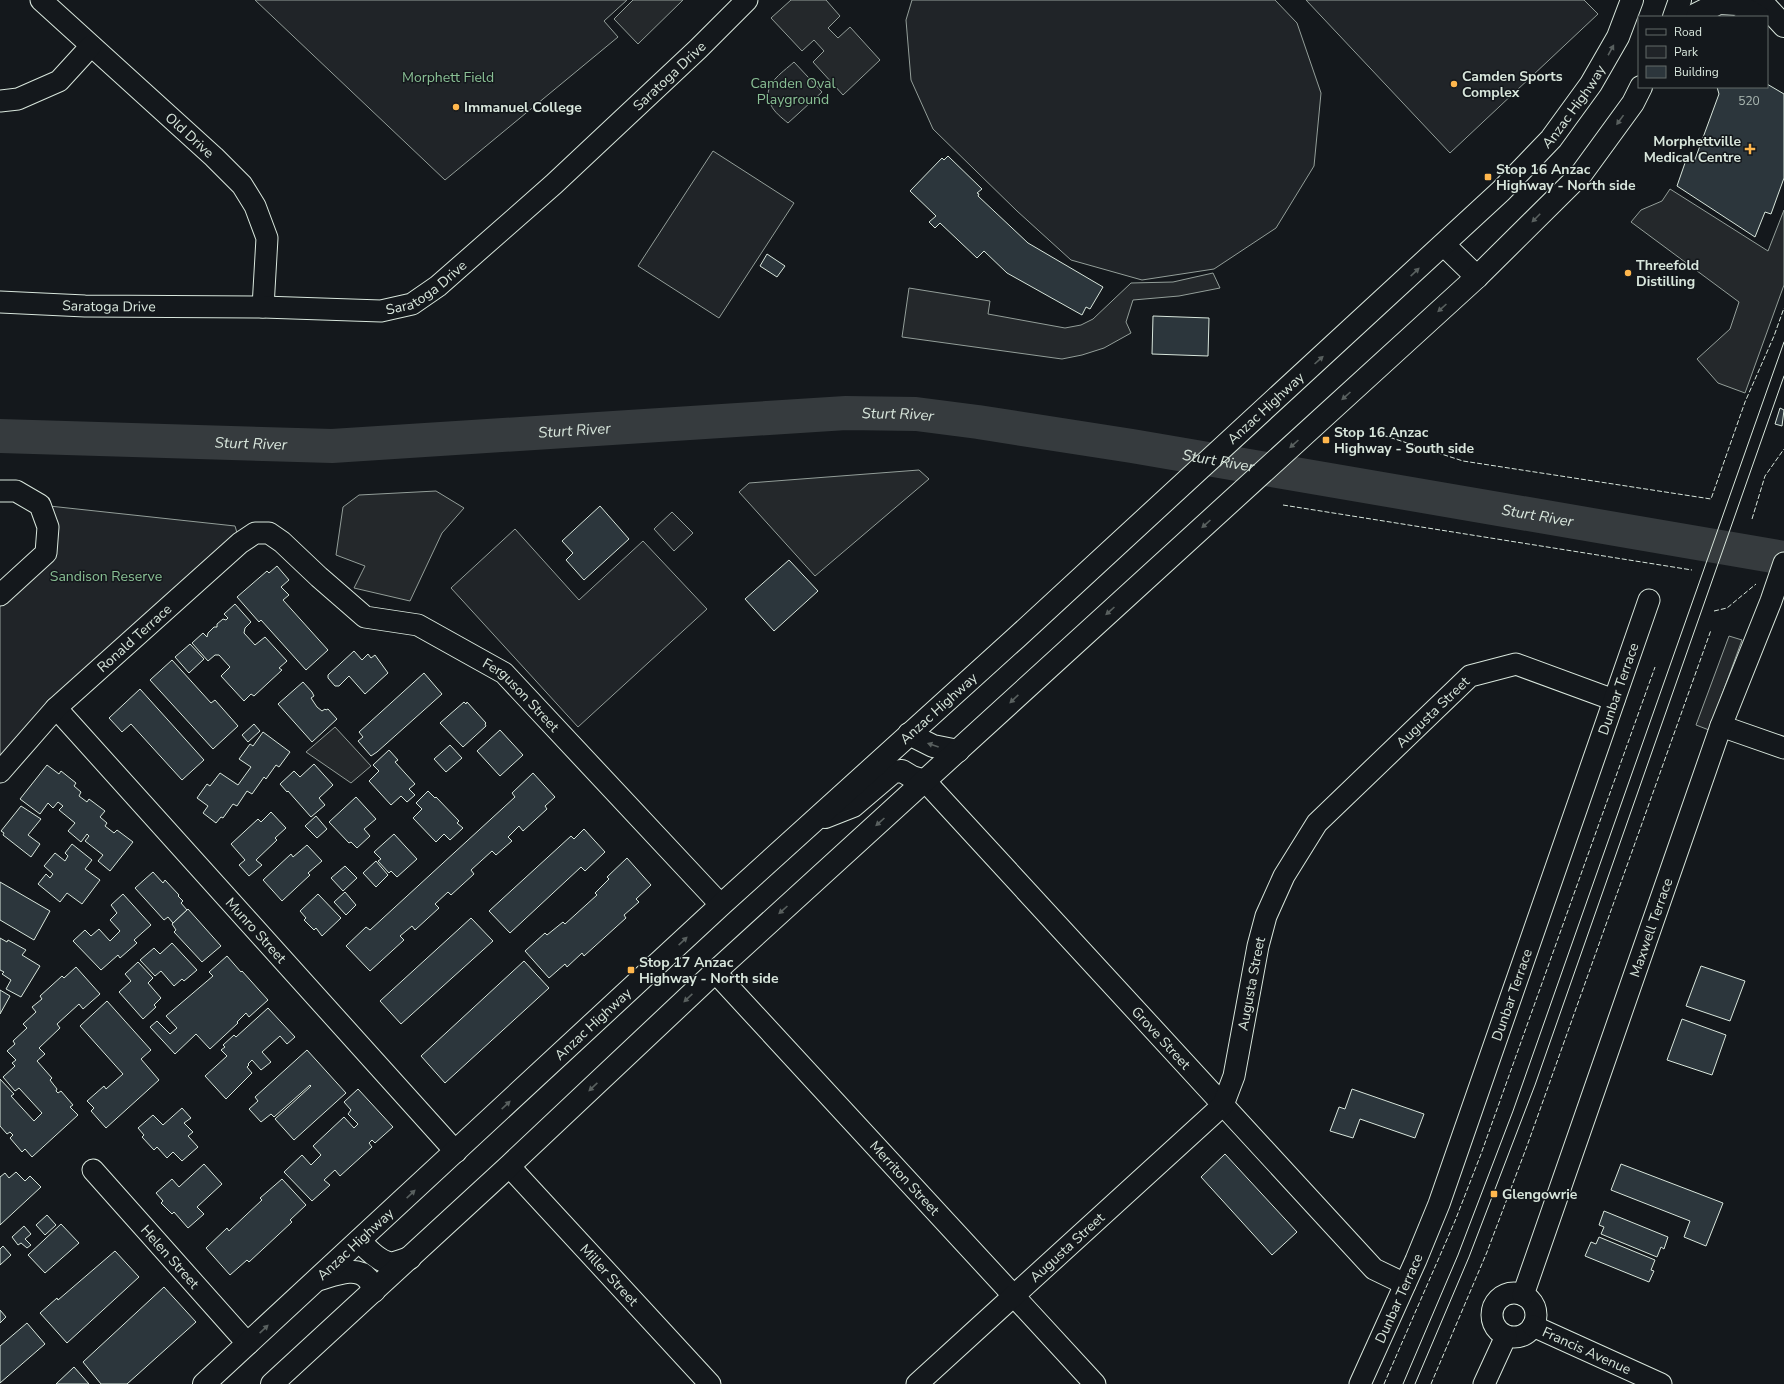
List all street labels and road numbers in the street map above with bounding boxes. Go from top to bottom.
street label: Saratoga Drive [629,37,710,115]
street label: Anzac Highway [1538,61,1610,153]
street label: Old Drive [161,108,218,163]
street label: Saratoga Drive [384,256,471,320]
street label: Saratoga Drive [62,296,156,316]
street label: Anzac Highway [1223,368,1309,449]
street label: Ronald Terrace [93,600,176,677]
street label: Dunbar Terrace [1594,640,1643,738]
street label: Ferguson Street [479,654,563,736]
street label: Anzac Highway [896,668,982,749]
street label: Augusta Street [1392,672,1474,752]
street label: Maxwell Terrace [1625,876,1677,980]
street label: Munro Street [221,894,290,968]
street label: Augusta Street [1234,935,1270,1032]
street label: Dunbar Terrace [1487,946,1537,1044]
street label: Anzac Highway [551,983,636,1065]
street label: Grove Street [1127,1003,1195,1074]
street label: Merriton Street [865,1137,944,1220]
street label: Anzac Highway [313,1203,399,1285]
street label: Augusta Street [1026,1209,1109,1287]
street label: Helen Street [136,1221,203,1293]
street label: Miller Street [576,1240,642,1310]
street label: Dunbar Terrace [1371,1251,1428,1346]
street label: Francis Avenue [1539,1322,1634,1379]

